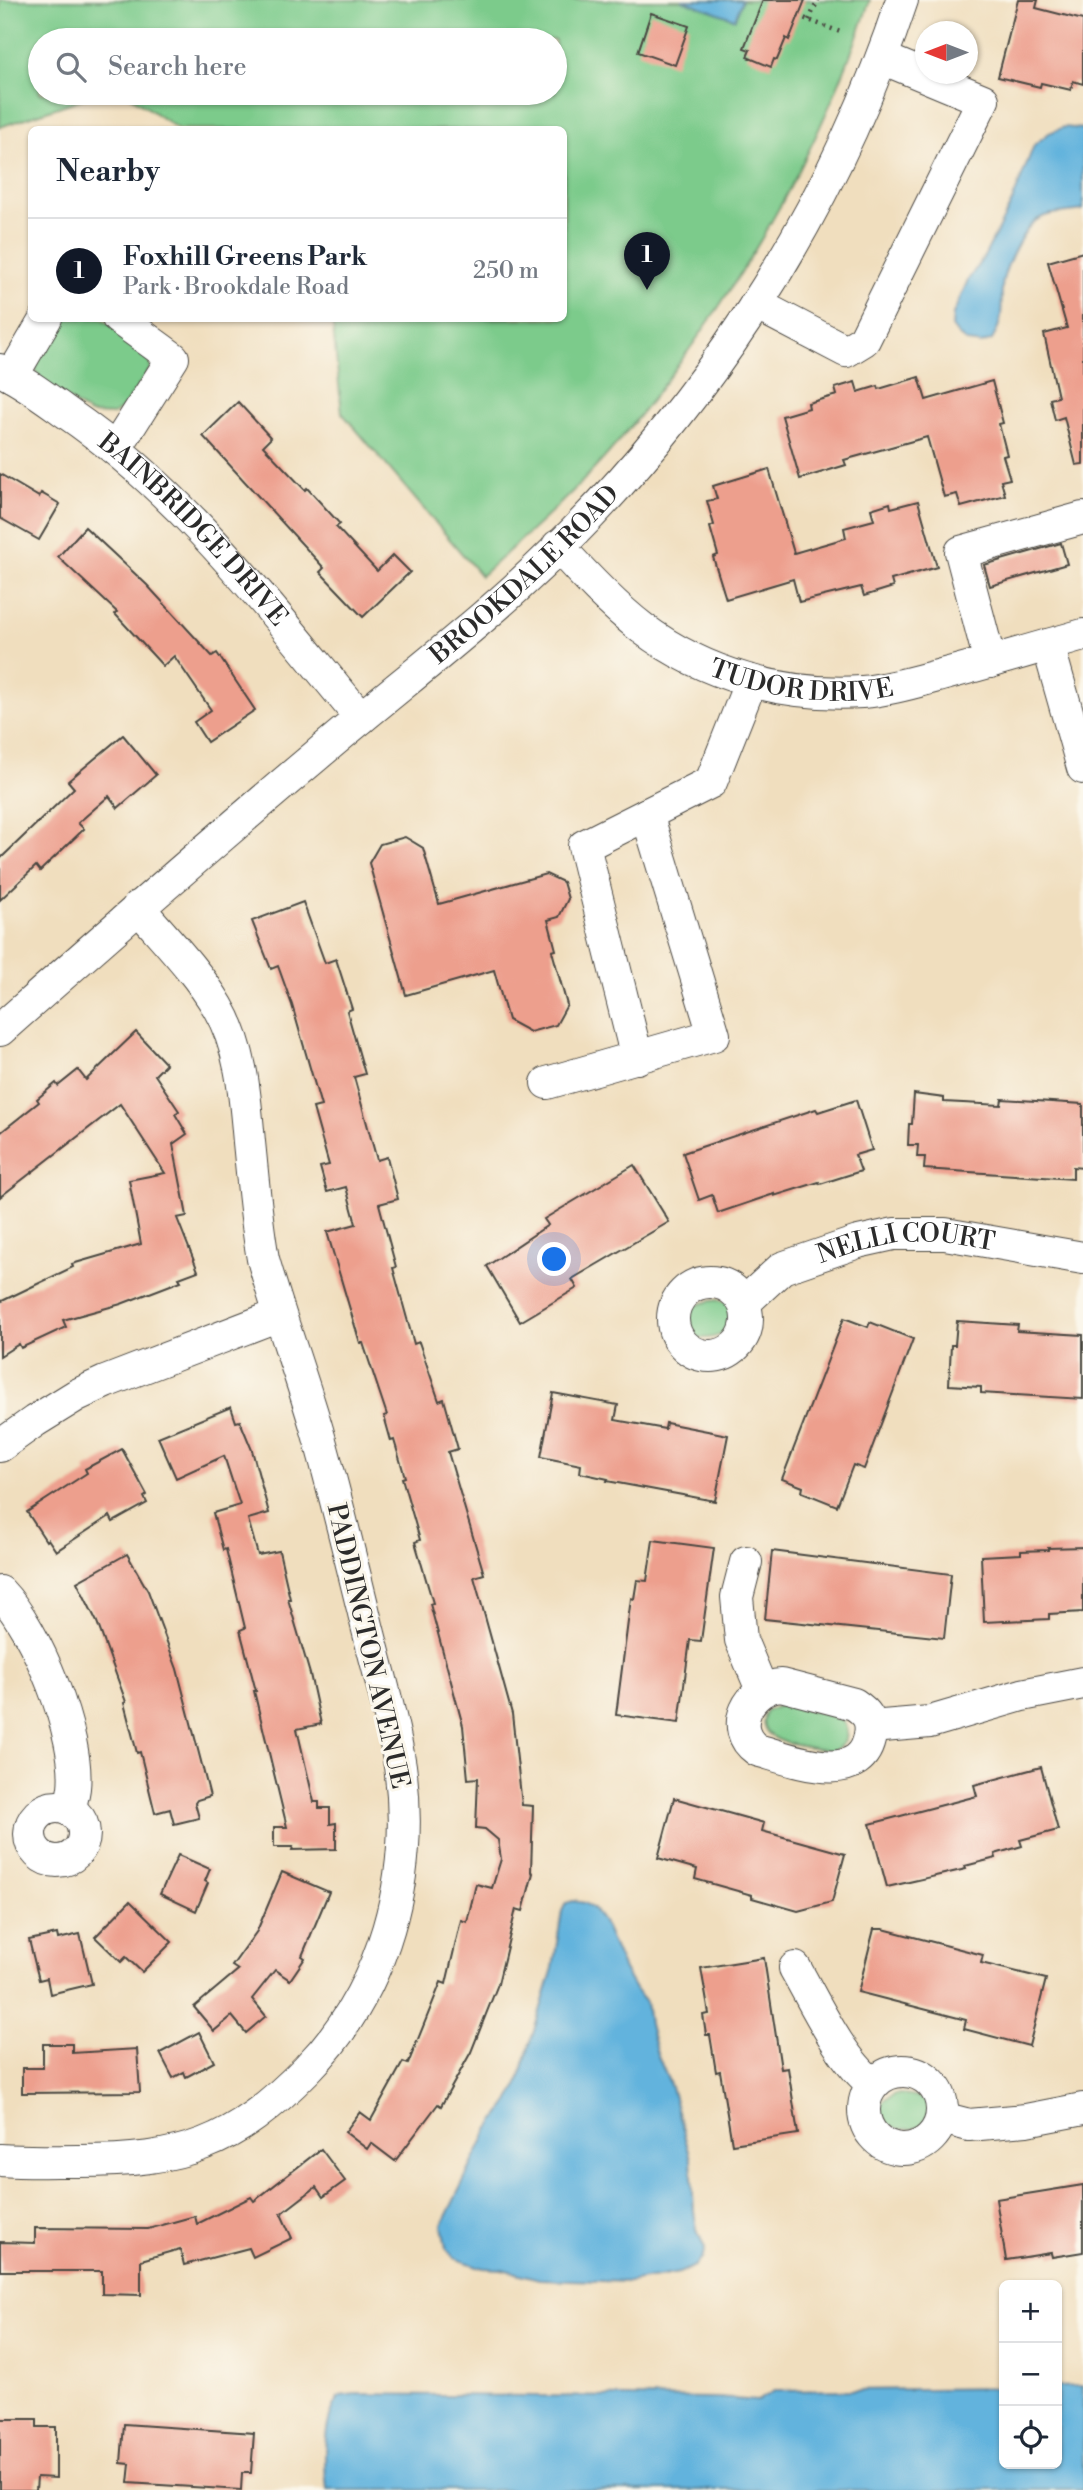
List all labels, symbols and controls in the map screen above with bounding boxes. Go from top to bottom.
north arrow [915,21,978,84]
search box [28,28,567,105]
icon: search [52,48,90,86]
text: Search here [108,51,247,83]
text: Nearby [56,153,160,191]
pin: 1 [624,232,670,290]
text: Foxhill Greens Park [123,241,367,273]
text: 1 [73,257,85,285]
text: 250 m [473,257,539,285]
text: Park · Brookdale Road [123,273,349,301]
street label: BAINBRIDGE DRIVE [91,425,294,633]
street label: BROOKDALE ROAD [423,478,626,672]
street label: TUDOR DRIVE [705,652,896,709]
street label: NELLI COURT [813,1217,997,1271]
your location [537,1242,571,1276]
street label: PADDINGTON AVENUE [320,1500,416,1792]
map controls [999,2280,1062,2469]
button: + [999,2280,1062,2343]
button: − [999,2343,1062,2406]
button: locate [999,2406,1062,2469]

